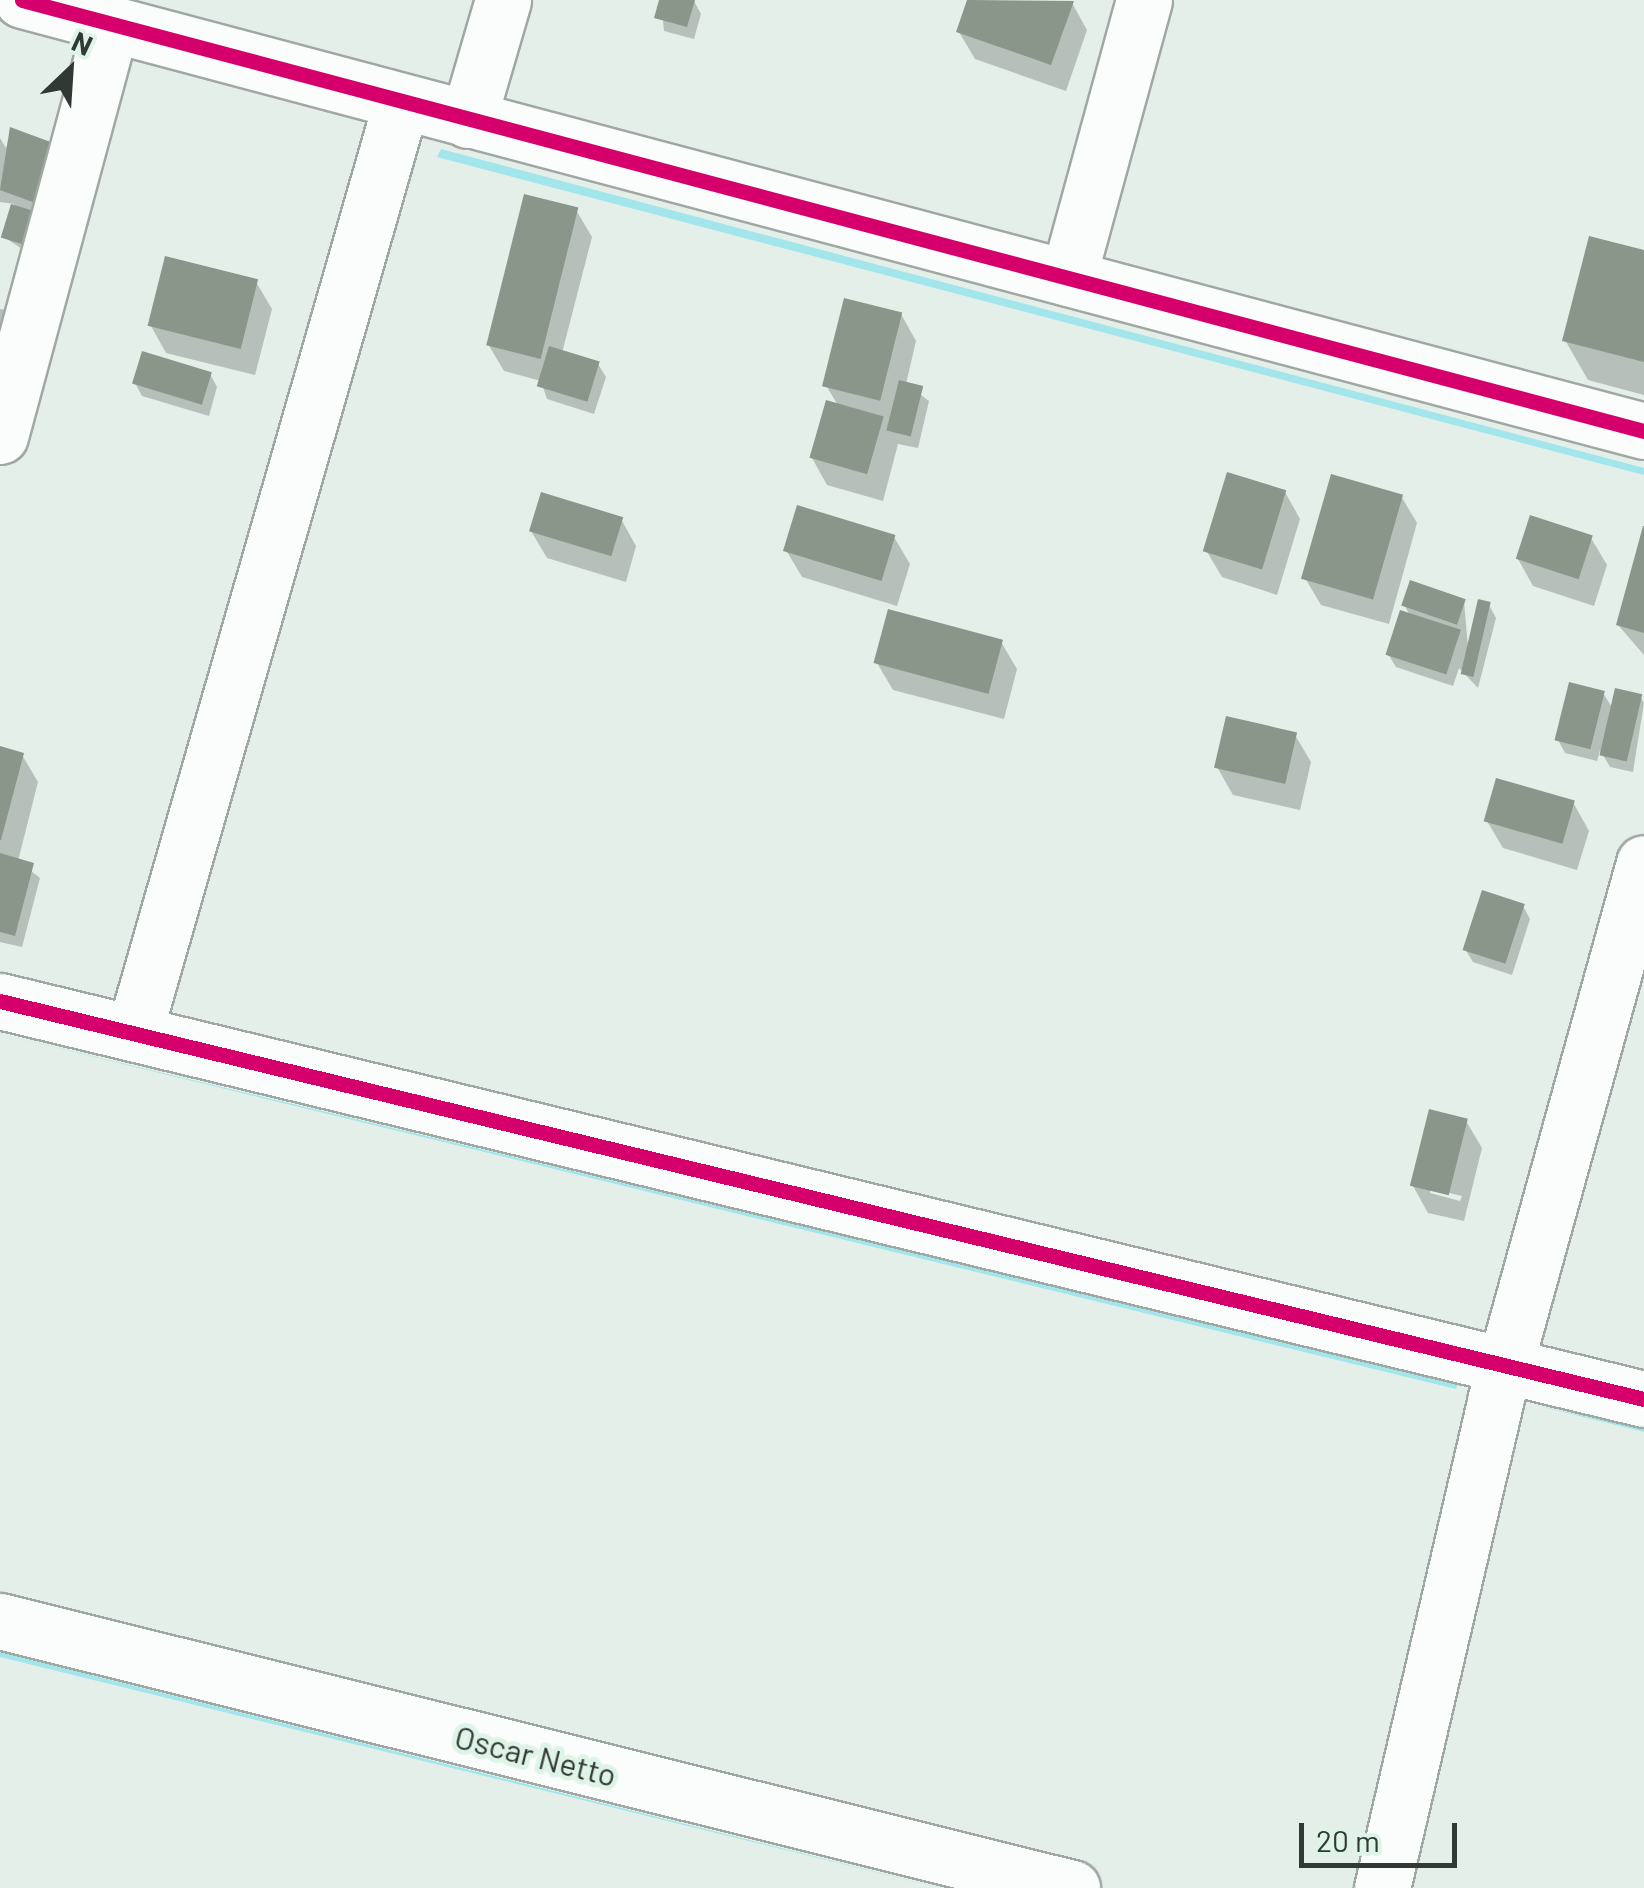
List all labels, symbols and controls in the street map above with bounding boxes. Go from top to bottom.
north arrow [20,20,120,120]
text: N [67,23,98,62]
street label: Oscar Netto [451,1716,621,1794]
scale bar [1304,1803,1462,1865]
text: 20 m [1316,1822,1380,1858]

